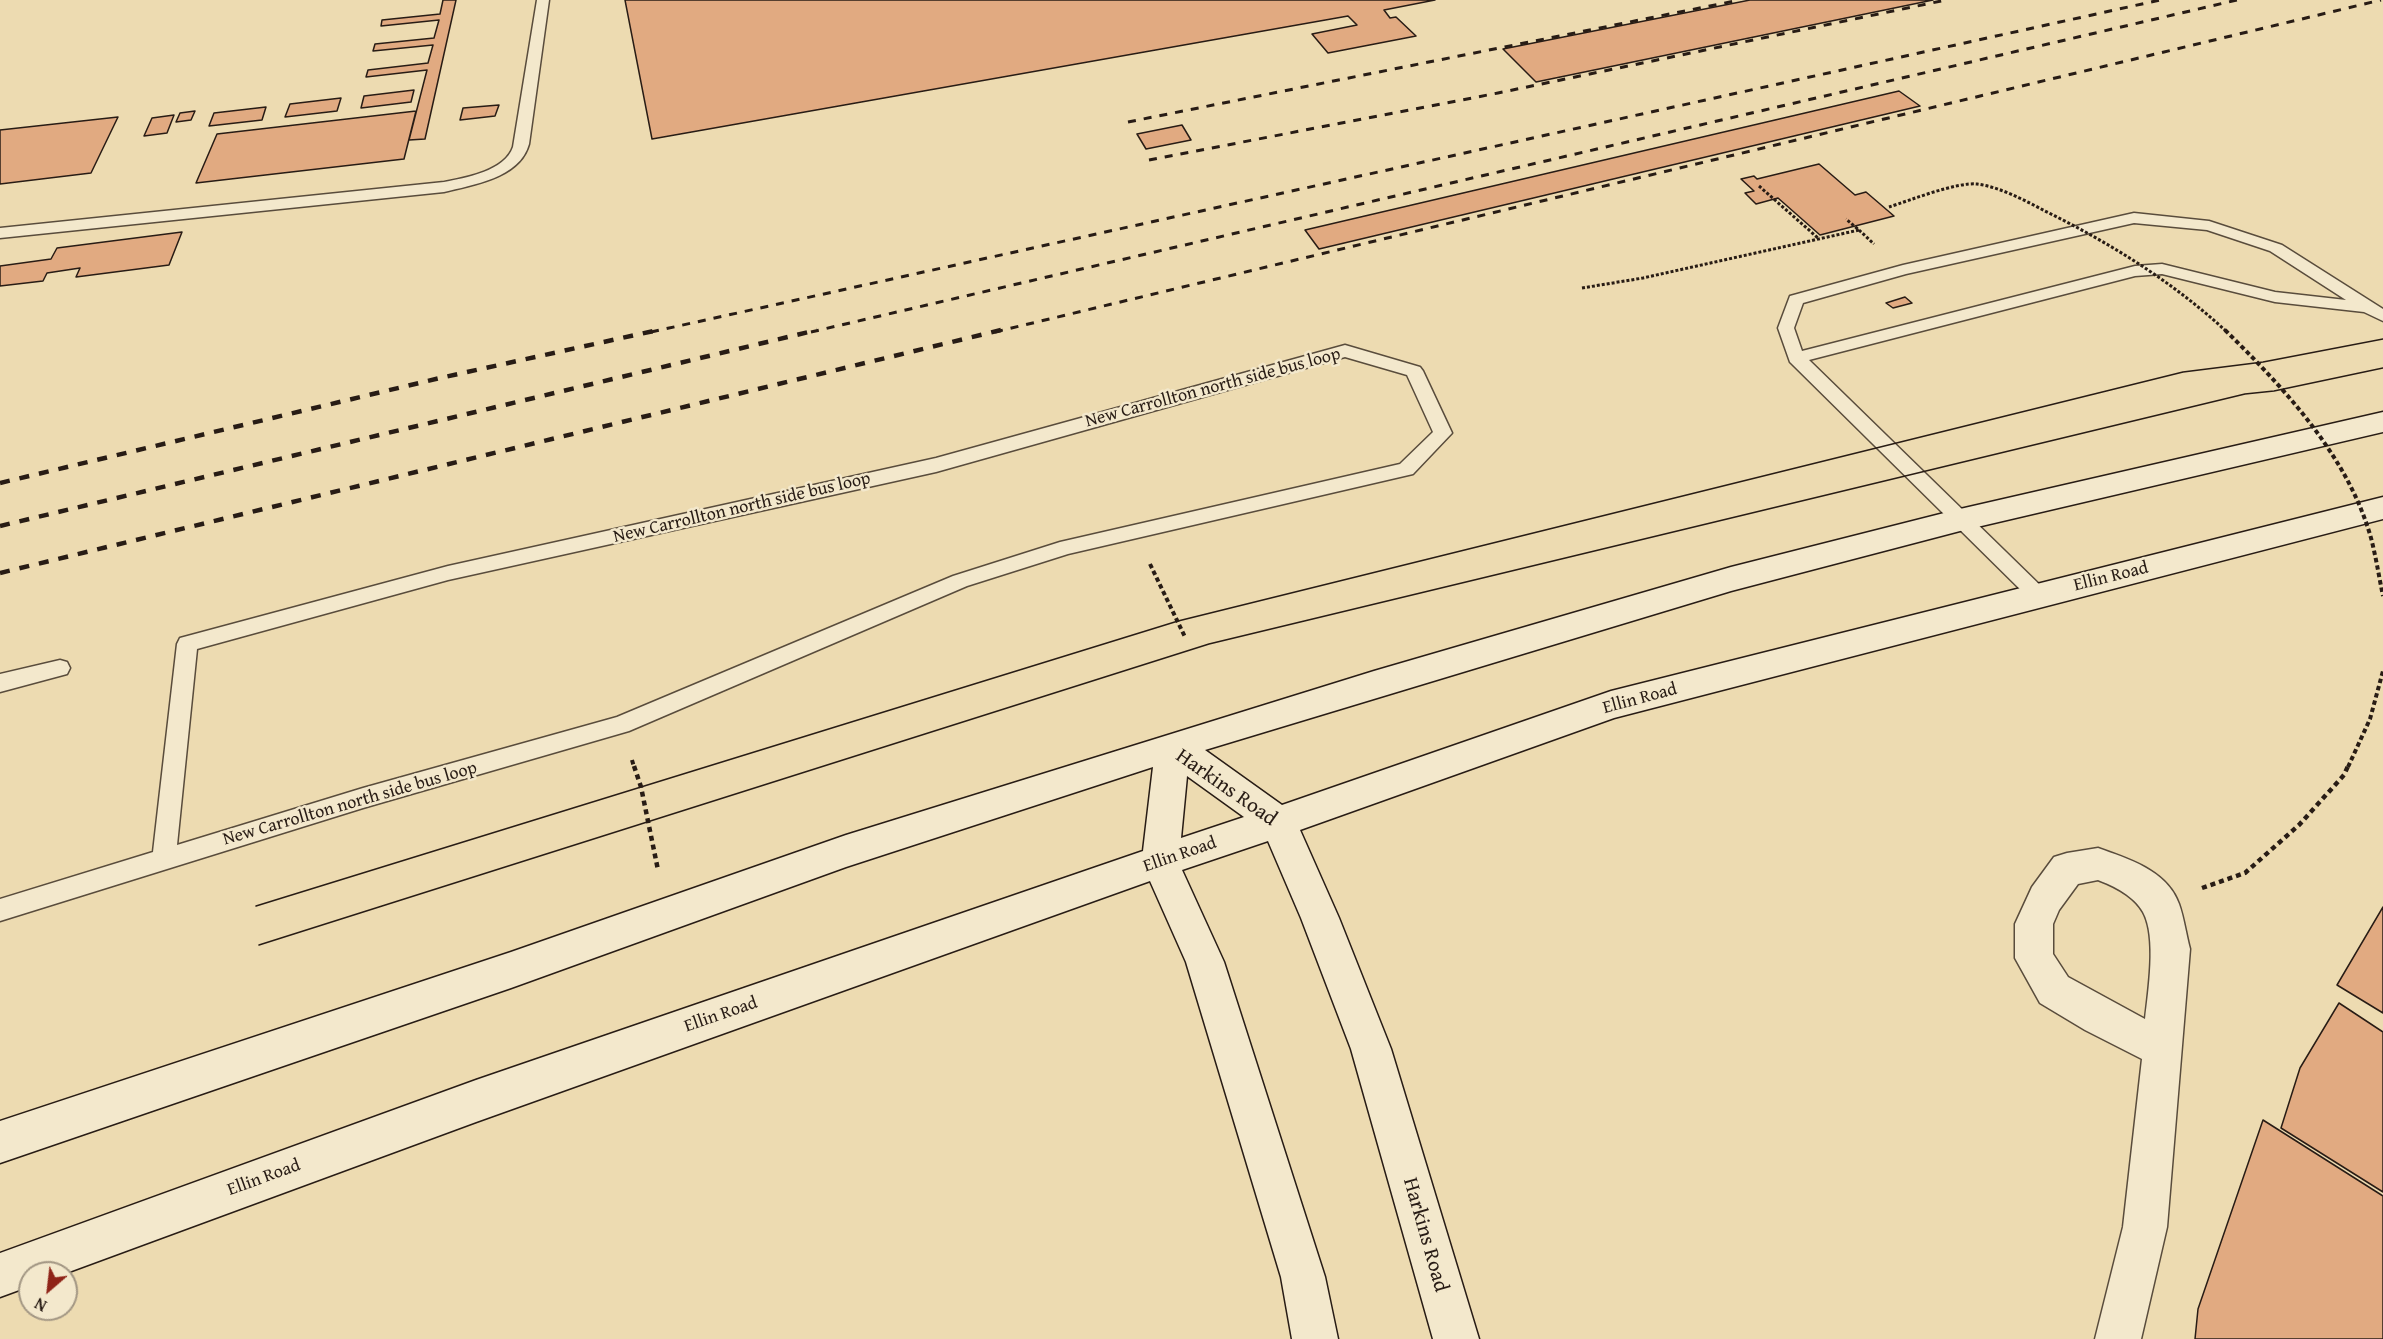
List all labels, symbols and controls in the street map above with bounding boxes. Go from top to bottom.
street label: New Carrollton north side bus loop [1083,343,1343,433]
street label: New Carrollton north side bus loop [611,468,873,548]
street label: Ellin Road [2072,557,2150,597]
street label: Ellin Road [1601,679,1679,719]
street label: Harkins Road [1171,744,1281,832]
street label: New Carrollton north side bus loop [220,757,480,851]
street label: Ellin Road [1141,832,1219,878]
street label: Ellin Road [682,992,760,1038]
street label: Ellin Road [225,1155,303,1201]
street label: Harkins Road [1397,1175,1453,1295]
north arrow [18,1261,78,1321]
text: N [30,1292,51,1318]

